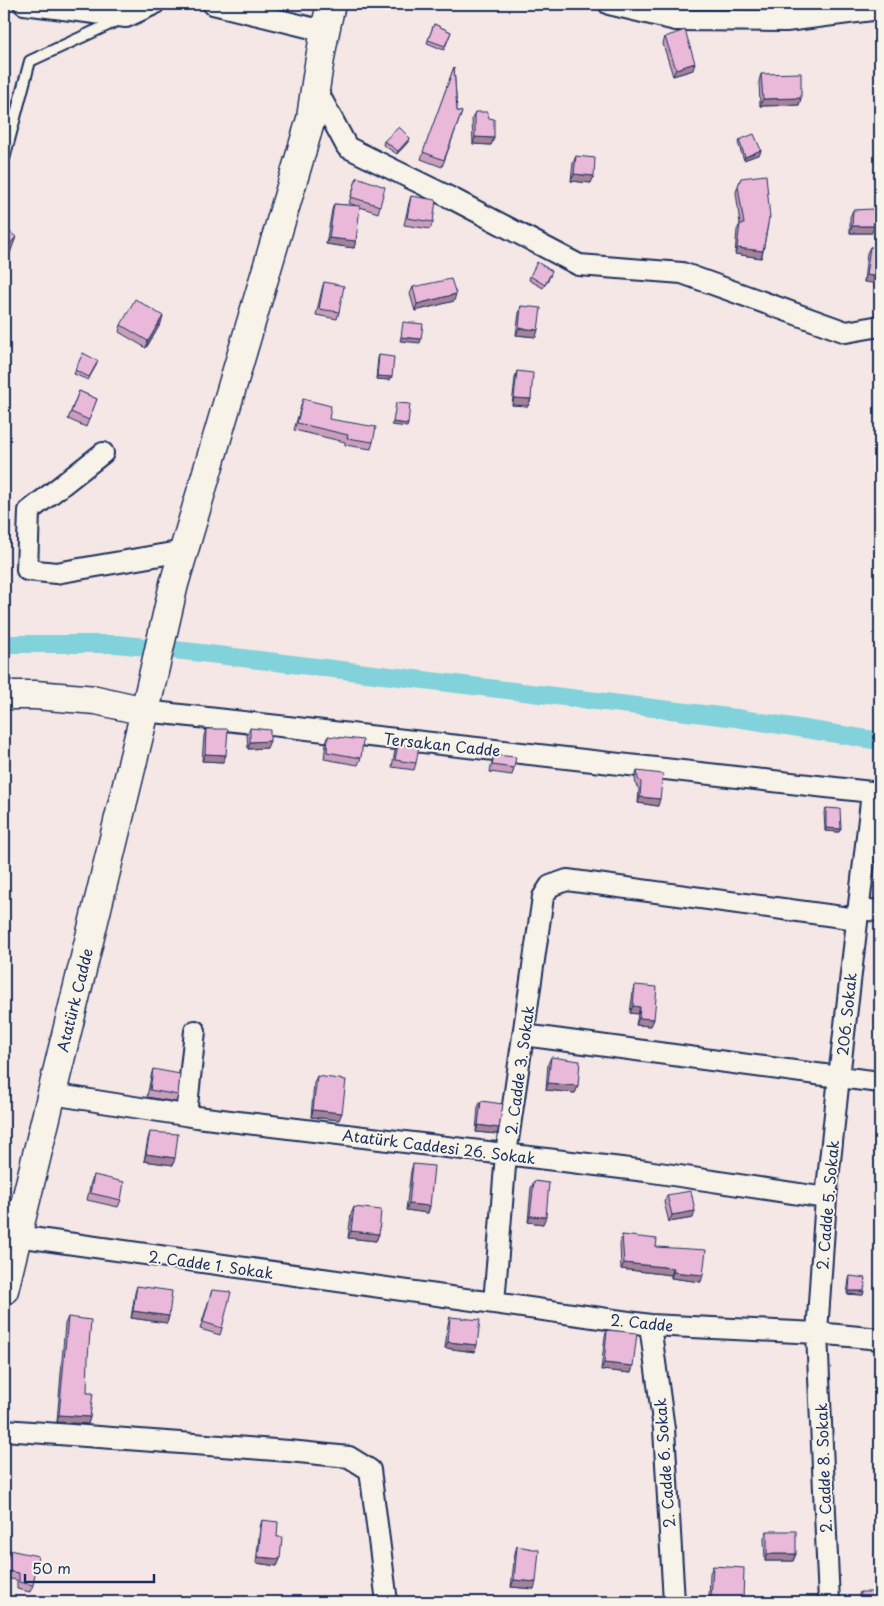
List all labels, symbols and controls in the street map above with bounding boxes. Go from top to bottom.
street label: Tersakan Cadde [382,726,502,762]
street label: Atatürk Cadde [50,946,98,1054]
street label: 206. Sokak [830,971,862,1057]
street label: 2. Cadde 3. Sokak [499,1003,540,1136]
street label: Atatürk Caddesi 26. Sokak [341,1123,537,1169]
street label: 2. Cadde 5. Sokak [810,1139,844,1271]
street label: 2. Cadde 1. Sokak [147,1244,275,1284]
street label: 2. Cadde [609,1307,675,1337]
street label: 2. Cadde 6. Sokak [648,1397,680,1529]
street label: 2. Cadde 8. Sokak [809,1402,837,1533]
scale bar [25,1551,154,1583]
text: 50 m [32,1556,71,1579]

